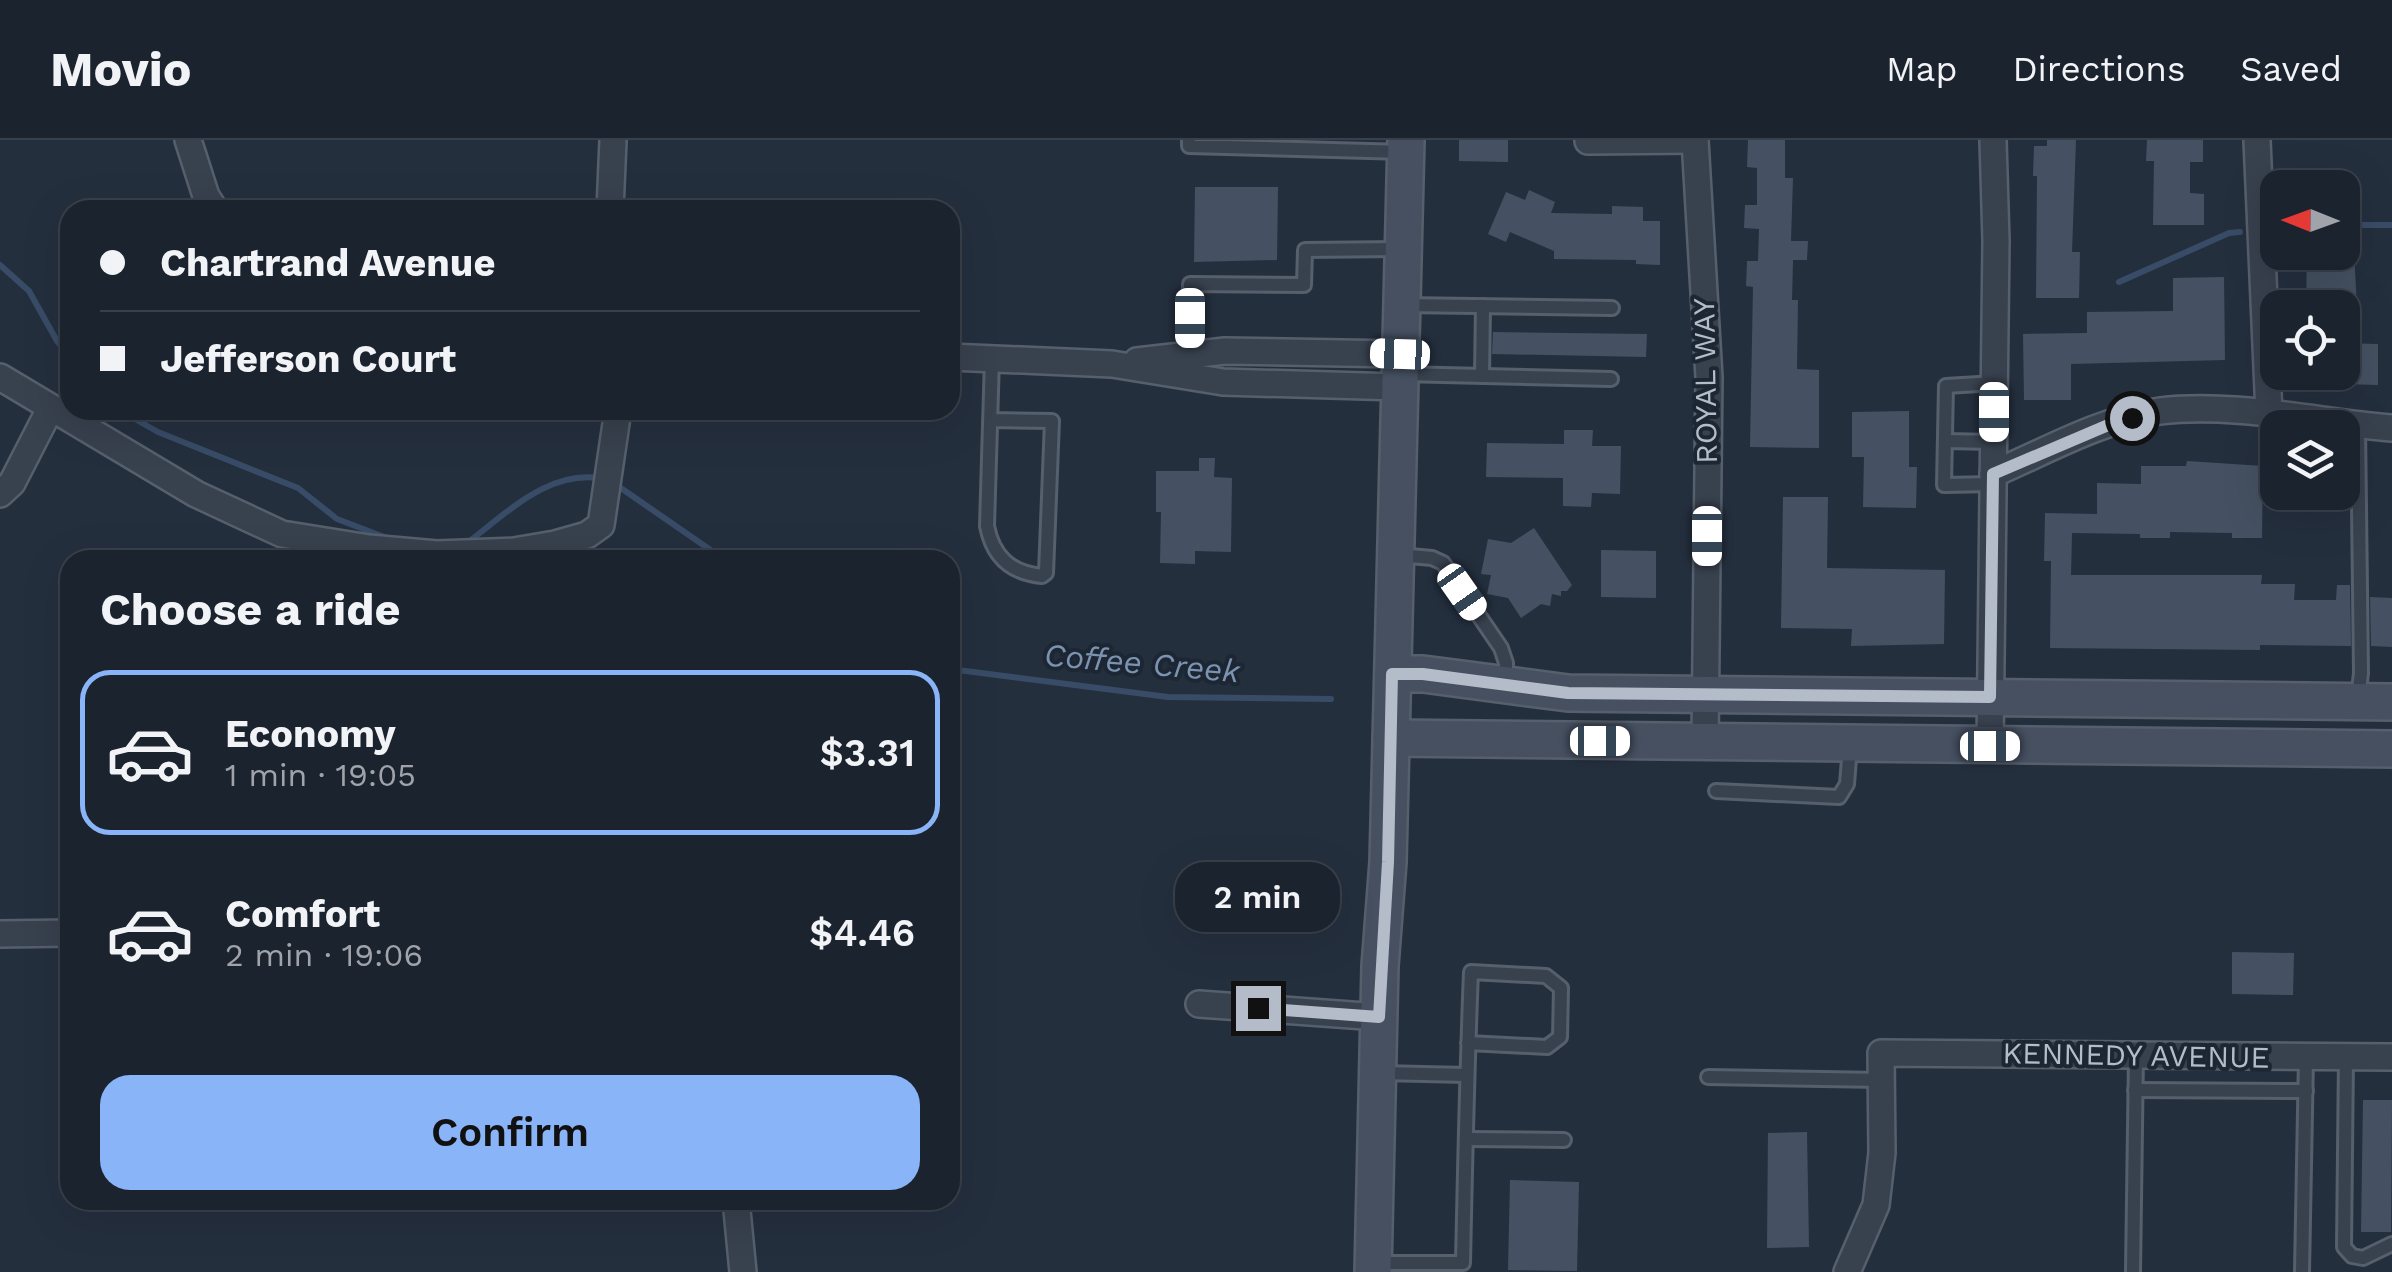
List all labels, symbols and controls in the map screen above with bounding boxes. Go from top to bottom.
text: Movio [50,41,192,98]
text: Map [1886,48,1957,90]
text: Directions [2012,48,2185,90]
text: Saved [2240,48,2342,90]
north arrow [2260,170,2360,270]
map controls [2260,170,2360,510]
text: Chartrand Avenue [160,241,495,285]
car [1175,288,1205,348]
button: locate [2260,290,2360,390]
street label: ROYAL WAY [1686,298,1724,464]
text: Jefferson Court [160,337,456,381]
car [1369,338,1431,370]
car [1979,382,2009,442]
route start [2110,396,2155,441]
button: layers [2260,410,2360,510]
car [1692,506,1722,566]
car [1433,559,1491,625]
text: Choose a ride [100,583,400,636]
water label: Coffee Creek [1043,636,1243,691]
icon: car [105,708,195,798]
text: Economy [225,712,396,756]
car [1570,726,1630,756]
text: $3.31 [820,731,915,775]
car [1960,731,2020,761]
text: 1 min · 19:05 [225,756,416,794]
callout: 2 min [1176,863,1340,933]
text: 2 min [1214,878,1301,916]
icon: car [105,888,195,978]
text: Comfort [225,892,380,936]
text: $4.46 [809,911,915,955]
text: 2 min · 19:06 [225,936,423,974]
route end [1236,986,1281,1031]
street label: KENNEDY AVENUE [2002,1035,2270,1075]
button: Confirm [100,1075,920,1190]

